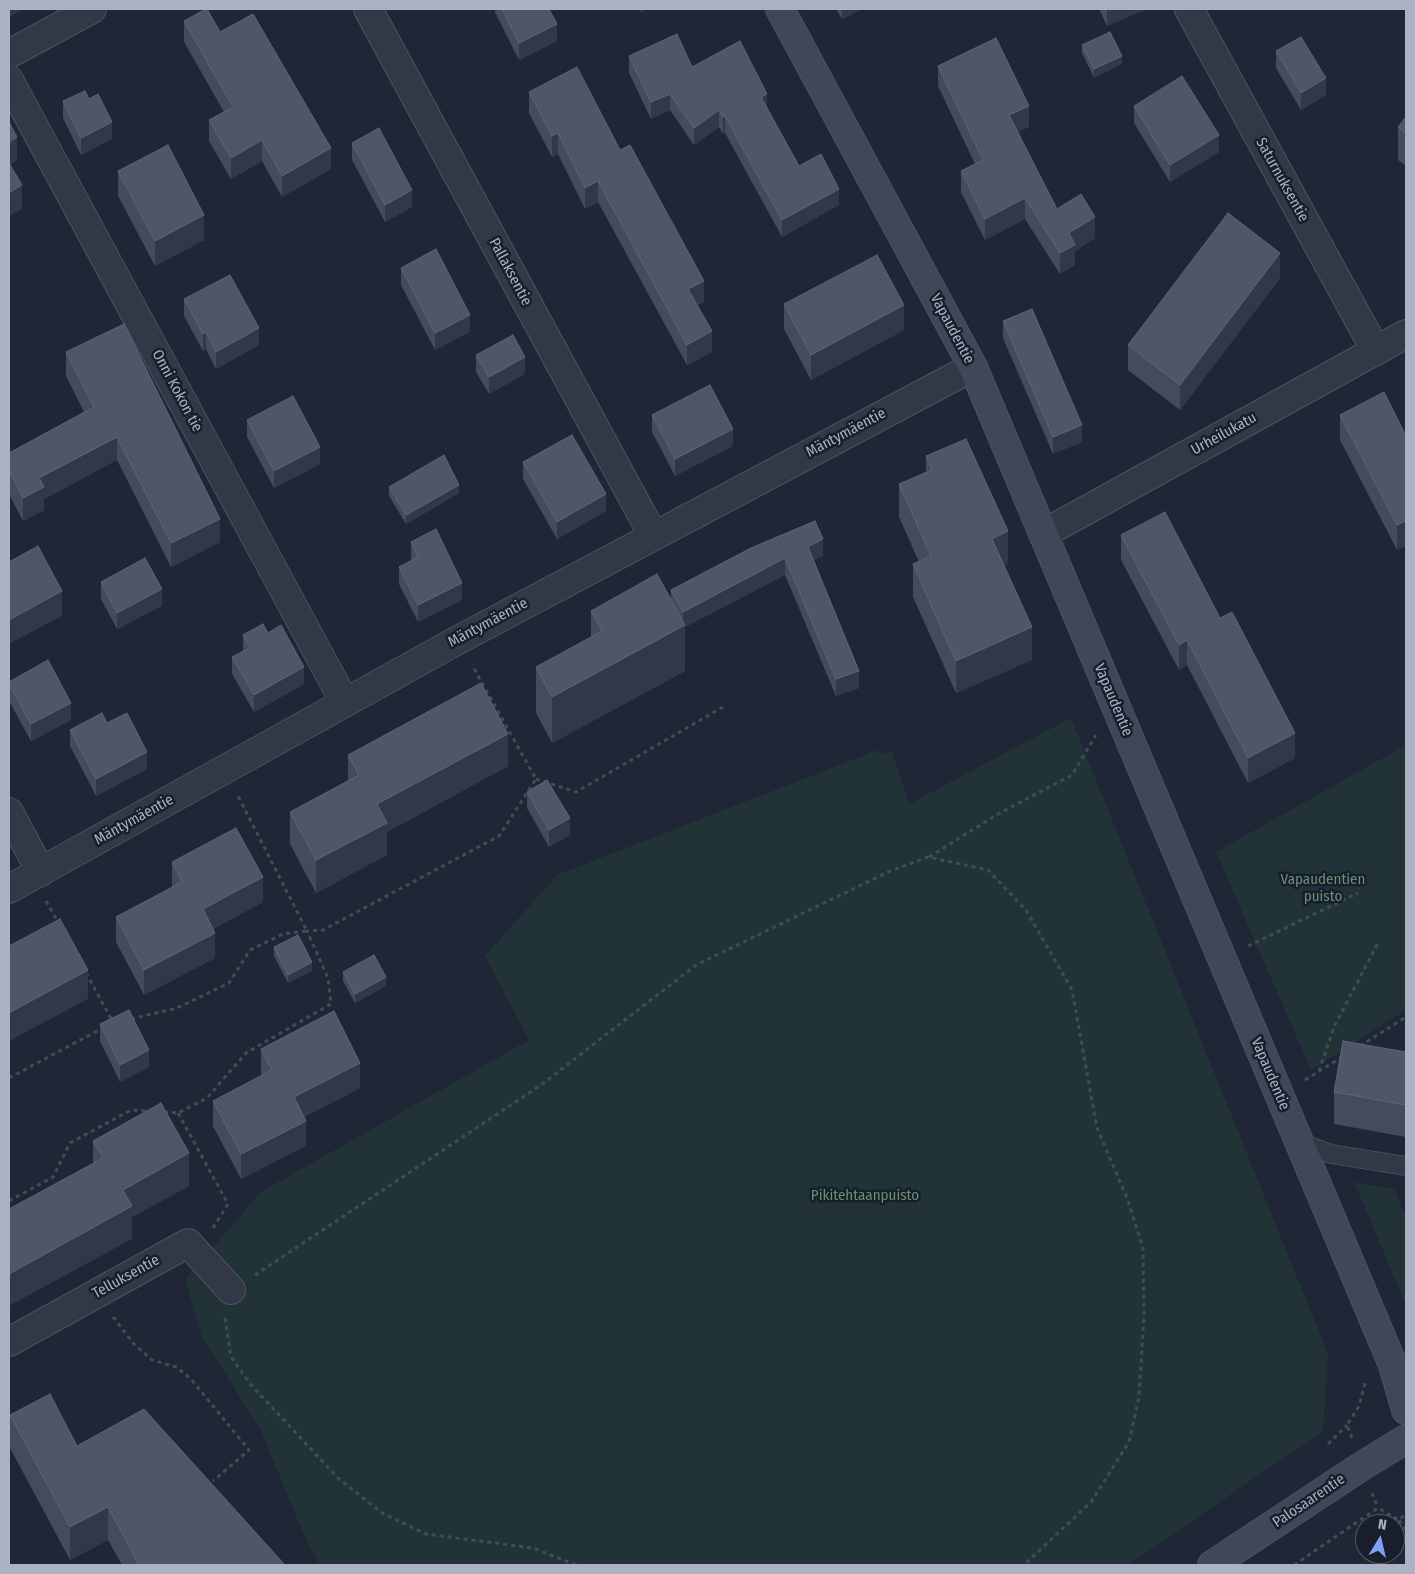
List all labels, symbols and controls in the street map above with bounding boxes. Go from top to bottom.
street label: Saturnuksentie [1252,135,1312,225]
street label: Pallaksentie [485,235,535,309]
street label: Vapaudentie [926,291,978,367]
street label: Onni Kokon tie [148,347,206,435]
street label: Mäntymäentie [803,404,889,462]
street label: Urheilukatu [1188,409,1260,459]
street label: Mäntymäentie [445,594,531,652]
street label: Vapaudentie [1090,661,1136,739]
street label: Mäntymäentie [91,791,177,849]
park label: Vapaudentien puisto [1281,871,1365,906]
street label: Vapaudentie [1247,1035,1293,1113]
park label: Pikitehtaanpuisto [811,1187,919,1205]
street label: Telluksentie [89,1251,163,1303]
street label: Palosaarentie [1269,1470,1349,1532]
north arrow [1355,1514,1405,1564]
text: N [1377,1516,1388,1534]

